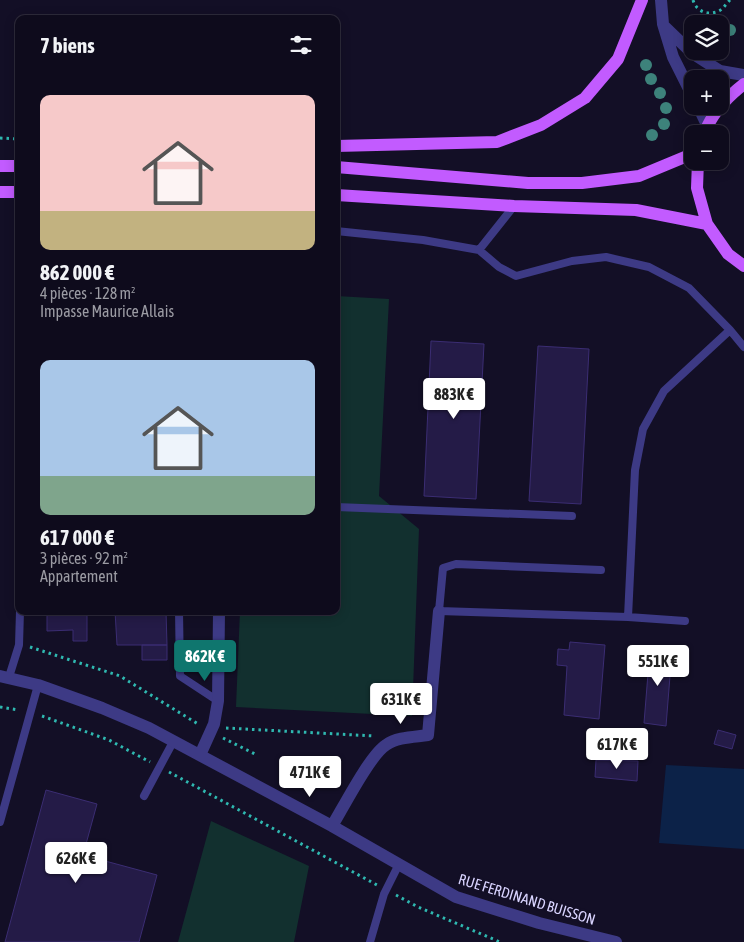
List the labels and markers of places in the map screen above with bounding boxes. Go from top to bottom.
pin: 883K € [413,378,495,420]
pin: 862K € [164,640,246,682]
pin: 551K € [617,644,699,687]
pin: 631K € [360,682,442,725]
pin: 617K € [576,728,658,770]
pin: 471K € [269,756,351,798]
pin: 626K € [35,842,117,884]

